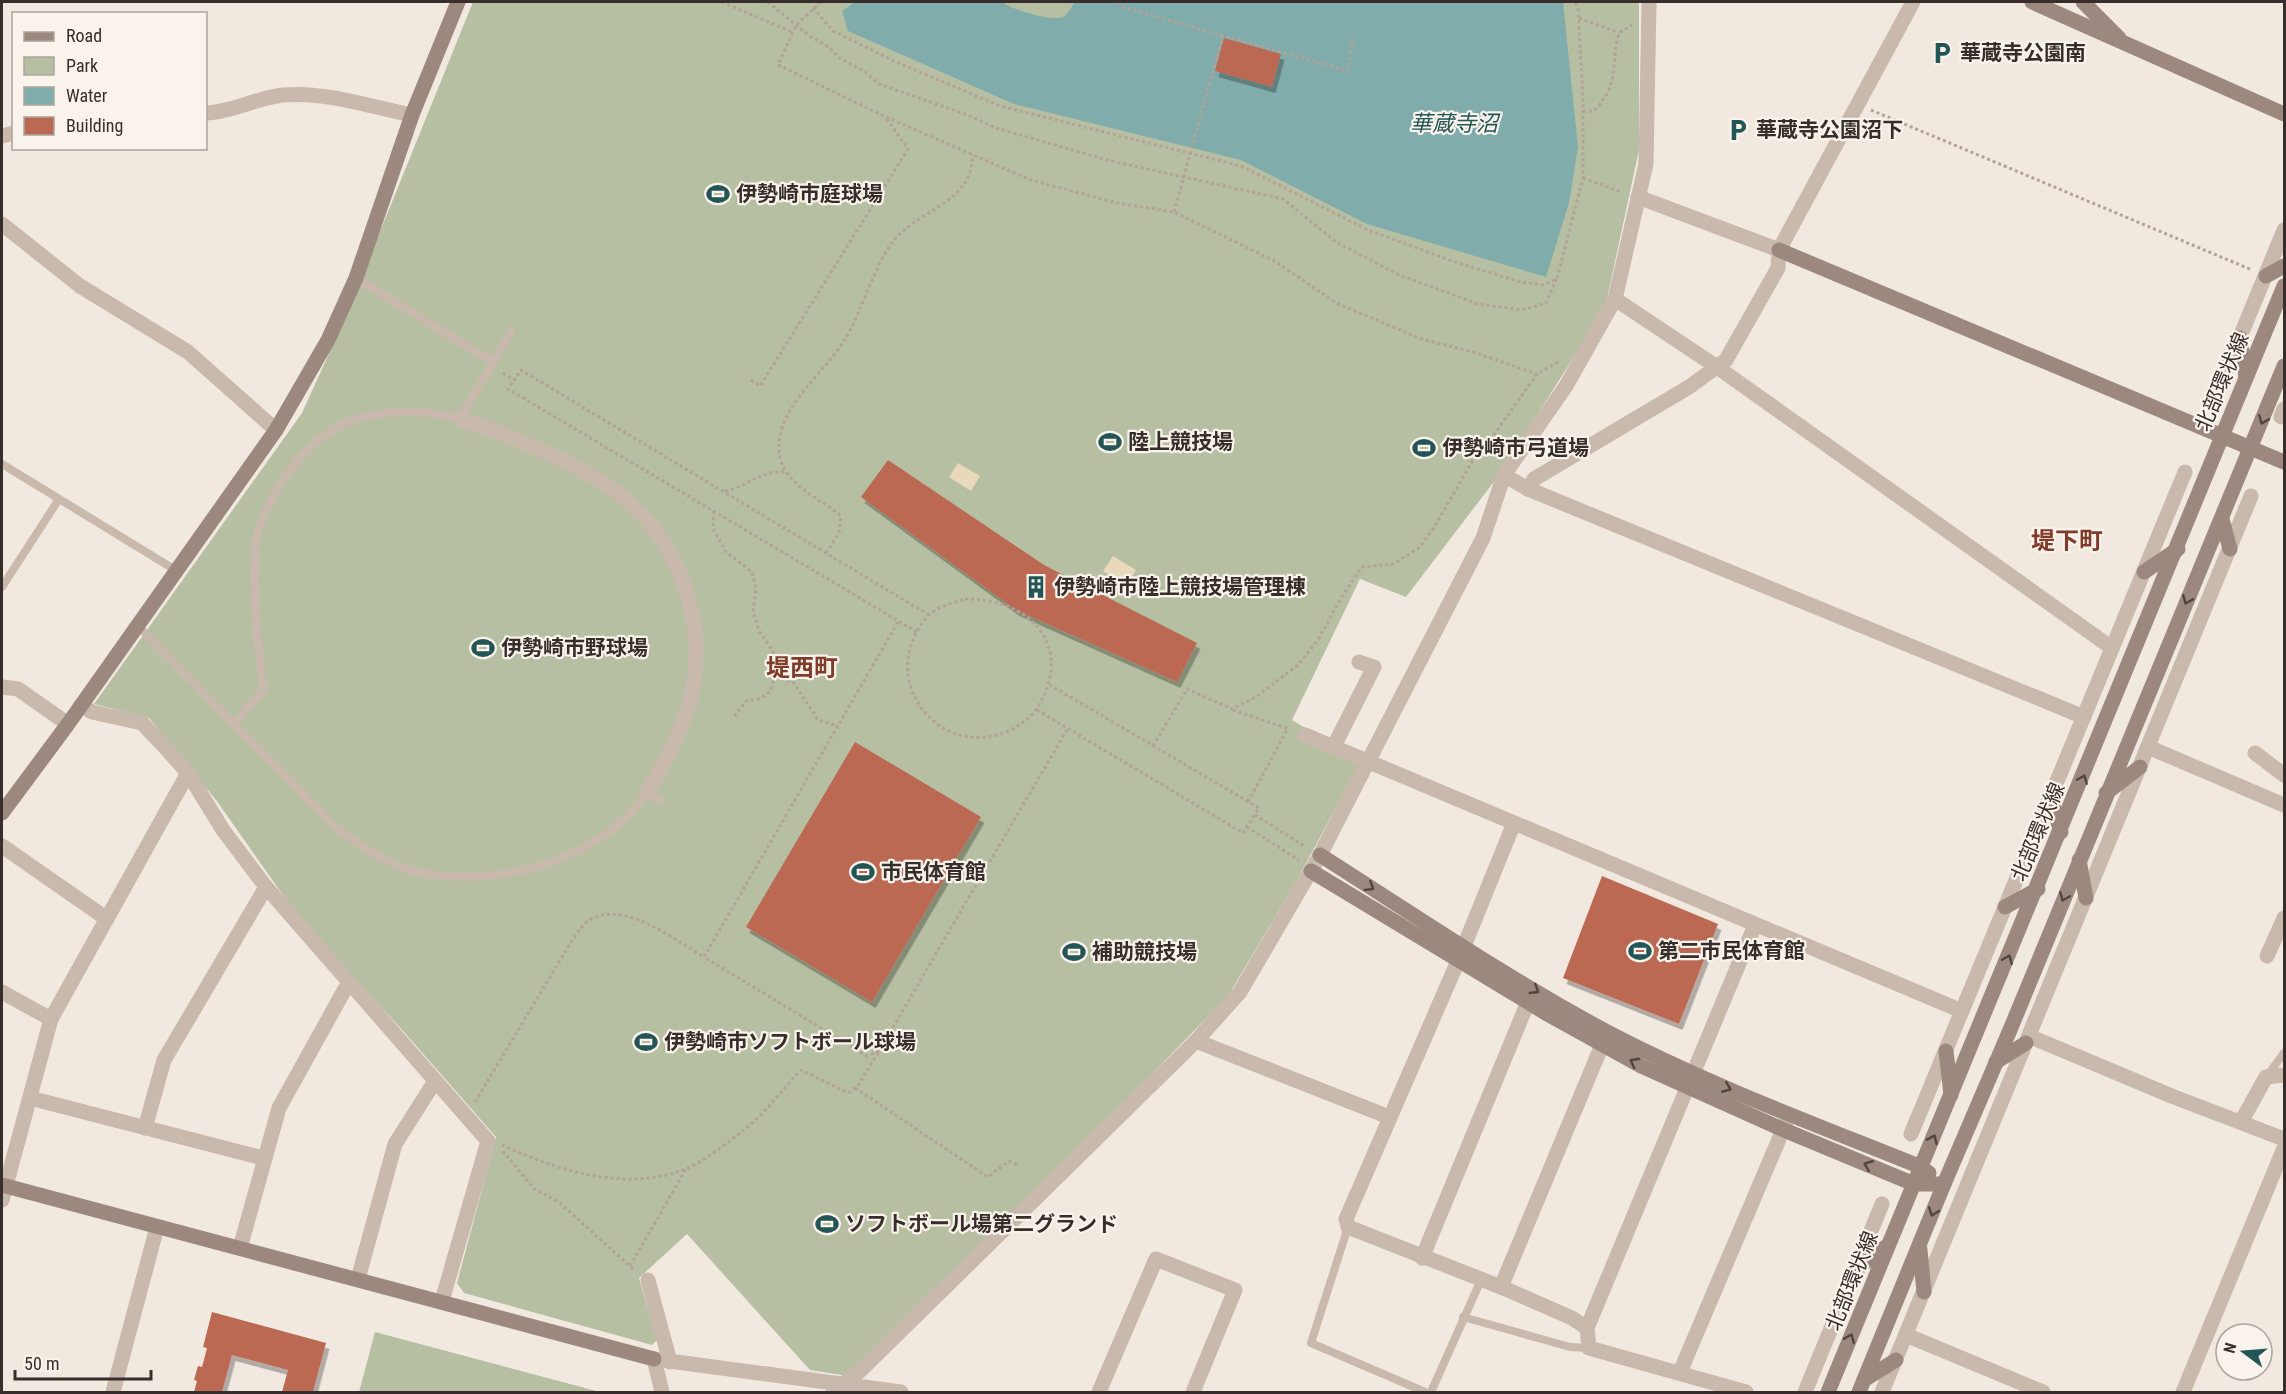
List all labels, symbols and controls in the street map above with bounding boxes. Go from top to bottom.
legend [12,12,207,150]
text: Road [66,25,102,46]
parking icon: 華蔵寺公園南 [1929,40,1955,66]
place label: 華蔵寺公園南 [1960,41,2086,65]
text: Park [66,55,98,76]
text: Water [66,85,108,106]
water label: 華蔵寺沼 [1410,111,1501,136]
text: Building [66,115,123,136]
parking icon: 華蔵寺公園沼下 [1725,117,1751,143]
place label: 華蔵寺公園沼下 [1756,118,1903,142]
sports icon: 伊勢崎市庭球場 [705,181,731,207]
place label: 伊勢崎市庭球場 [736,182,883,206]
street label: 北部環状線 [2190,329,2254,435]
one-way arrow [2258,414,2270,425]
sports icon: 陸上競技場 [1097,429,1123,455]
place label: 陸上競技場 [1128,430,1233,454]
sports icon: 伊勢崎市弓道場 [1411,435,1437,461]
place label: 伊勢崎市弓道場 [1442,436,1589,460]
district label: 堤下町 [2031,527,2103,555]
building icon: 伊勢崎市陸上競技場管理棟 [1023,574,1049,600]
place label: 伊勢崎市陸上競技場管理棟 [1054,575,1306,599]
one-way arrow [2182,594,2194,605]
sports icon: 伊勢崎市野球場 [470,635,496,661]
place label: 伊勢崎市野球場 [501,636,648,660]
district label: 堤西町 [766,654,838,682]
one-way arrow [2076,774,2088,785]
street label: 北部環状線 [2006,779,2070,885]
sports icon: 市民体育館 [850,859,876,885]
place label: 市民体育館 [881,860,986,884]
one-way arrow [1364,879,1374,891]
one-way arrow [2059,890,2071,901]
sports icon: 第二市民体育館 [1627,938,1653,964]
sports icon: 補助競技場 [1061,939,1087,965]
place label: 第二市民体育館 [1658,939,1805,963]
place label: 補助競技場 [1092,940,1197,964]
one-way arrow [2001,954,2013,965]
one-way arrow [1529,983,1539,995]
sports icon: 伊勢崎市ソフトボール球場 [633,1029,659,1055]
place label: 伊勢崎市ソフトボール球場 [664,1030,916,1054]
one-way arrow [1630,1058,1640,1069]
one-way arrow [1721,1081,1732,1093]
one-way arrow [1926,1134,1938,1145]
one-way arrow [1863,1160,1874,1172]
one-way arrow [1927,1207,1940,1217]
sports icon: ソフトボール場第二グランド [814,1211,840,1237]
place label: ソフトボール場第二グランド [845,1212,1118,1236]
street label: 北部環状線 [1821,1228,1883,1334]
north arrow [2214,1322,2274,1382]
one-way arrow [1843,1334,1855,1345]
text: N [2220,1341,2241,1355]
scale bar [15,1343,152,1381]
text: 50 m [24,1353,59,1374]

